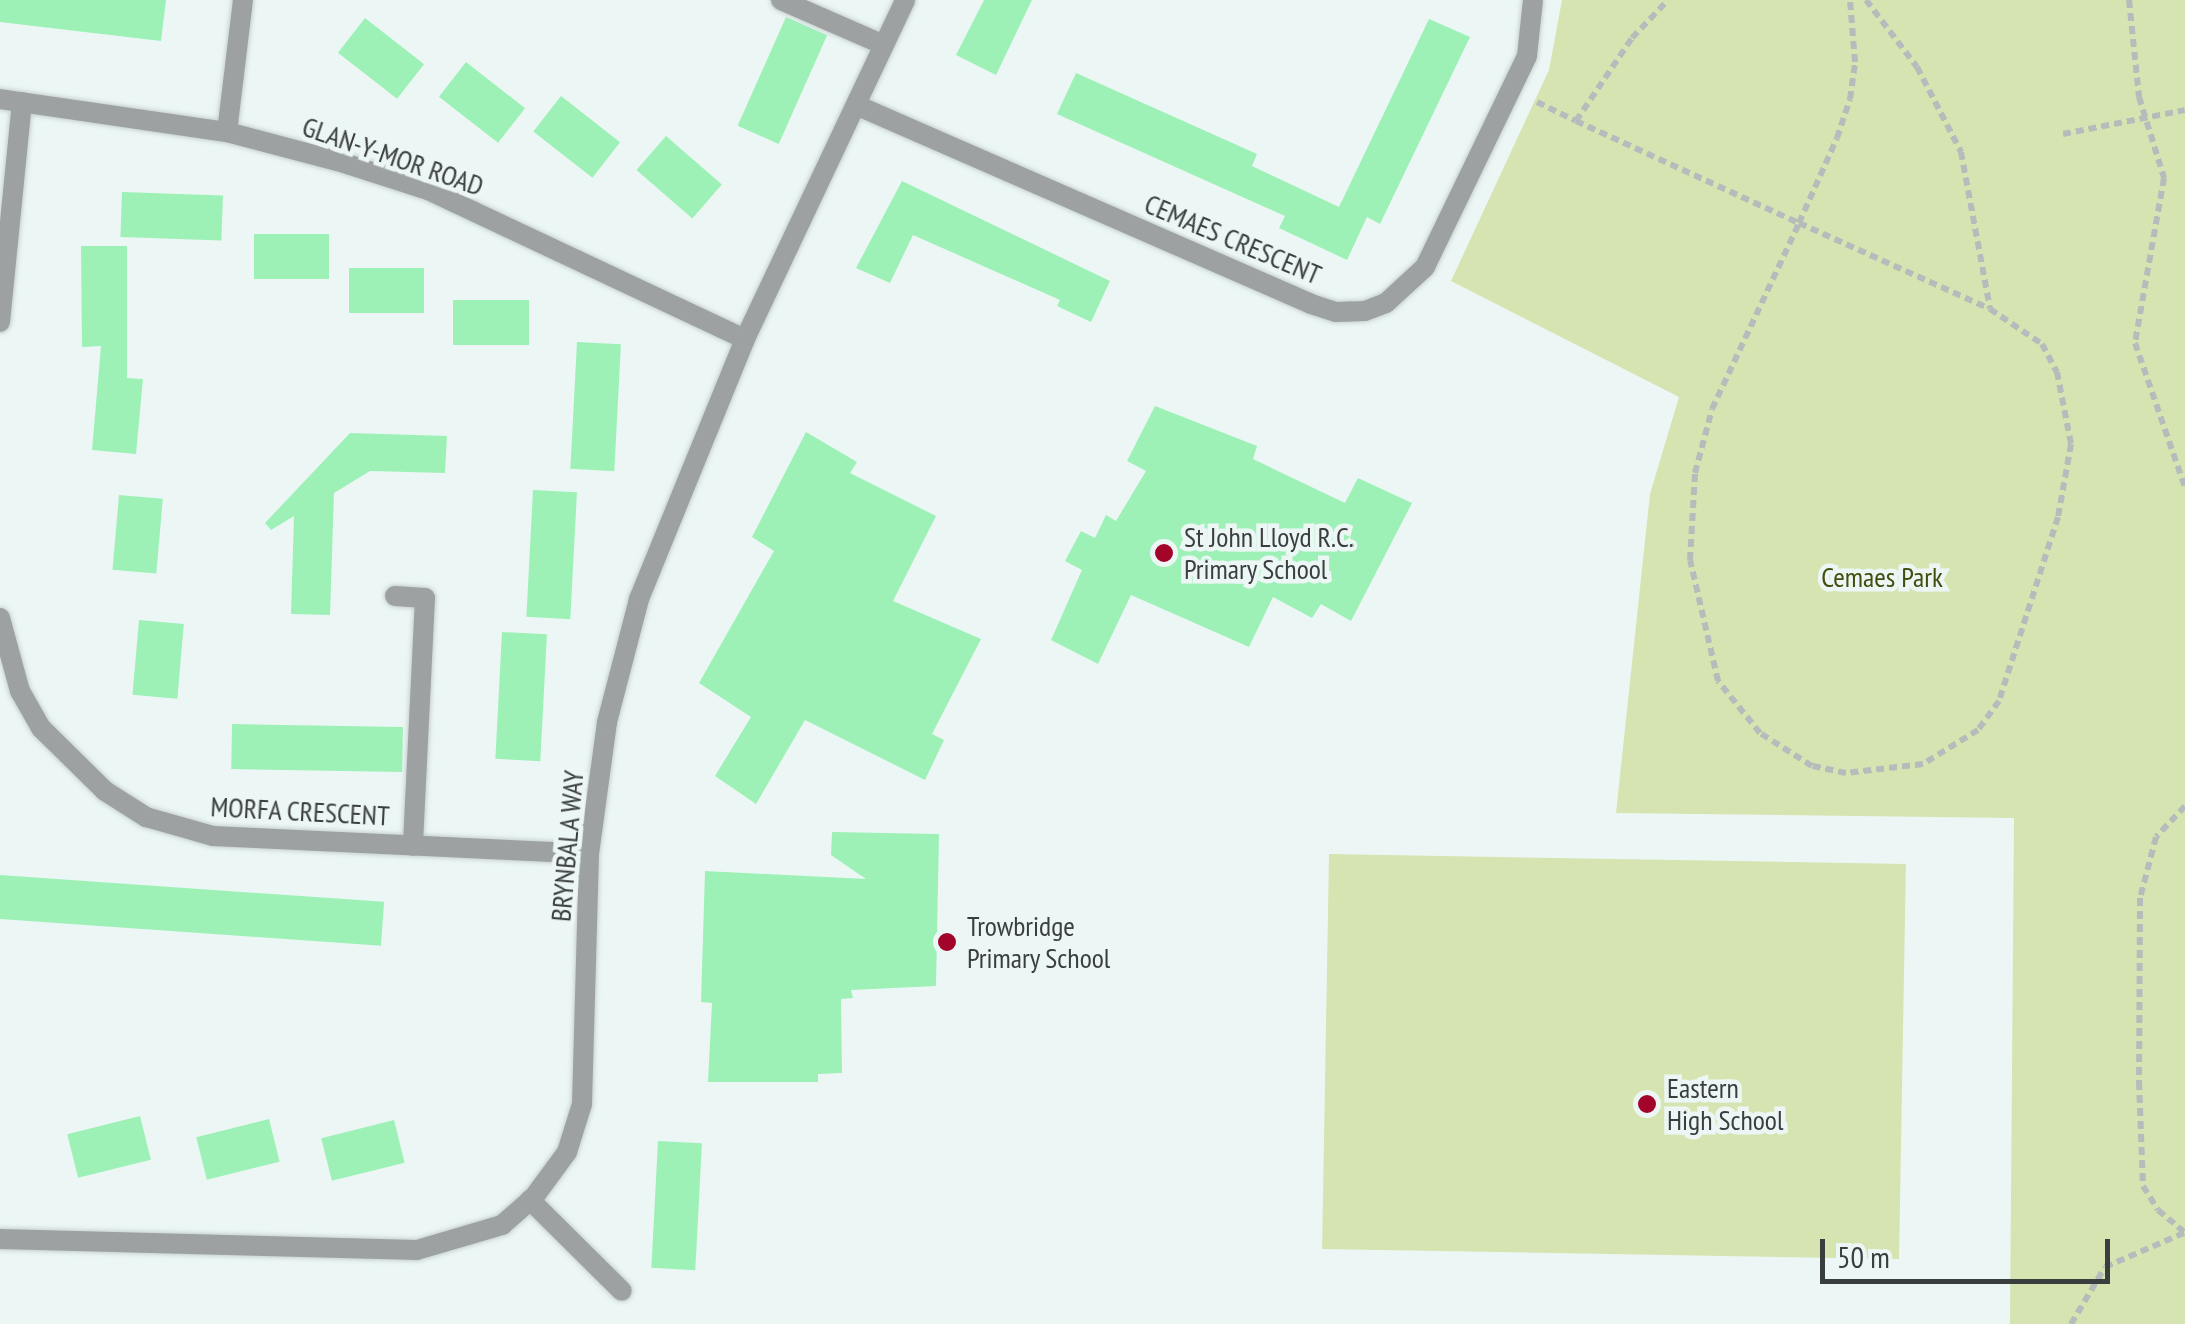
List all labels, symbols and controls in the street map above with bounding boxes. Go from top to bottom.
street label: GLAN-Y-MOR ROAD [298,109,488,203]
street label: CEMAES CRESCENT [1140,187,1326,291]
place label: St John Lloyd R.C. Primary School [1184,520,1354,586]
marker: St John Lloyd R.C. Primary School [1153,542,1175,564]
park label: Cemaes Park [1821,560,1943,594]
street label: BRYNBALA WAY [544,768,590,924]
street label: MORFA CRESCENT [209,790,391,832]
place label: Trowbridge Primary School [967,909,1111,975]
marker: Trowbridge Primary School [936,931,958,953]
place label: Eastern High School [1667,1071,1783,1137]
marker: Eastern High School [1636,1093,1658,1115]
scale bar [1825,1219,2115,1281]
text: 50 m [1837,1237,1890,1276]

